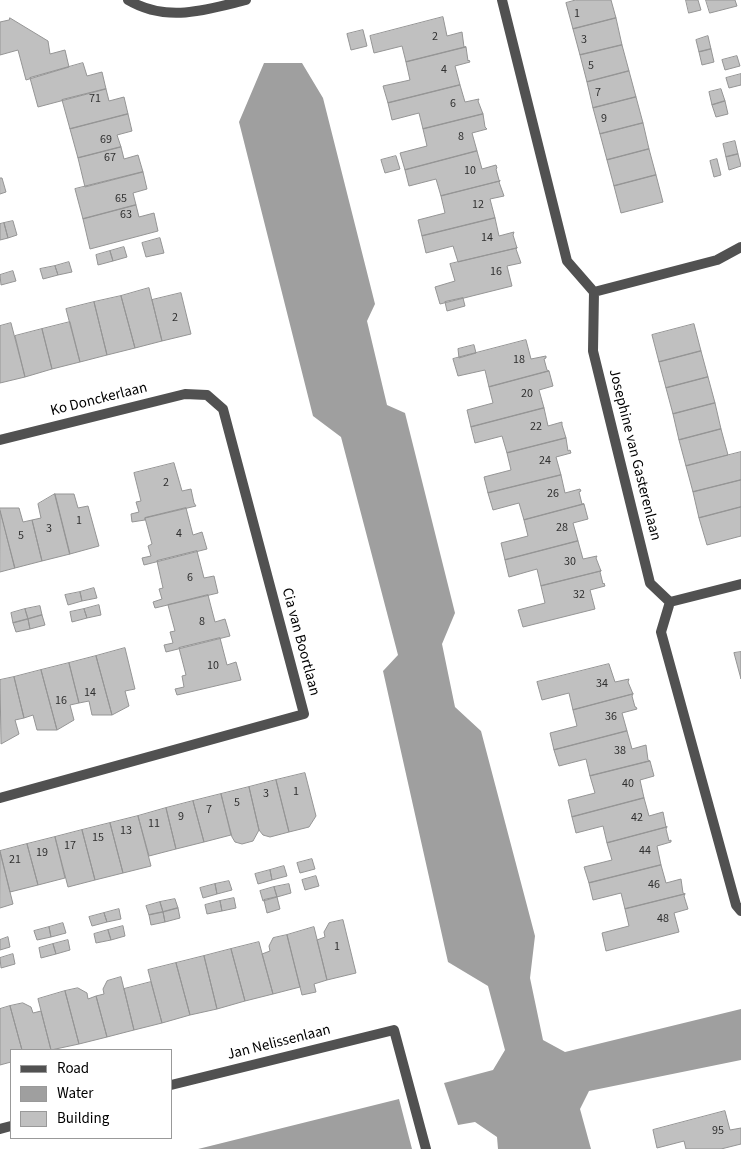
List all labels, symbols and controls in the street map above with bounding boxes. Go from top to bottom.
house number: 1 [574,7,580,21]
house number: 2 [432,30,438,44]
house number: 3 [581,33,587,47]
house number: 5 [588,59,594,73]
house number: 4 [441,63,447,77]
house number: 7 [595,86,601,100]
house number: 71 [89,92,101,106]
house number: 6 [450,97,456,111]
house number: 9 [601,112,607,126]
house number: 8 [458,130,464,144]
house number: 69 [100,133,112,147]
house number: 67 [104,151,116,165]
house number: 10 [464,164,476,178]
house number: 65 [115,192,127,206]
house number: 12 [472,198,484,212]
house number: 63 [120,208,132,222]
house number: 14 [481,231,493,245]
house number: 16 [490,265,502,279]
house number: 2 [172,311,178,325]
house number: 18 [513,353,525,367]
street label: Josephine van Gasterenlaan [604,367,664,543]
street label: Ko Donckerlaan [49,379,149,421]
house number: 20 [521,387,533,401]
house number: 22 [530,420,542,434]
house number: 24 [539,454,551,468]
house number: 2 [163,476,169,490]
house number: 26 [547,487,559,501]
house number: 1 [76,514,82,528]
house number: 28 [556,521,568,535]
house number: 3 [46,522,52,536]
house number: 4 [176,527,182,541]
house number: 5 [18,529,24,543]
house number: 30 [564,555,576,569]
house number: 6 [187,571,193,585]
street label: Cia van Boortlaan [277,586,323,698]
house number: 32 [573,588,585,602]
house number: 8 [199,615,205,629]
house number: 10 [207,659,219,673]
house number: 34 [596,677,608,691]
house number: 14 [84,686,96,700]
house number: 16 [55,694,67,708]
house number: 36 [605,710,617,724]
house number: 38 [614,744,626,758]
house number: 40 [622,777,634,791]
house number: 1 [293,785,299,799]
house number: 3 [263,787,269,801]
house number: 5 [234,796,240,810]
house number: 7 [206,803,212,817]
house number: 9 [178,810,184,824]
house number: 42 [631,811,643,825]
house number: 11 [148,817,160,831]
house number: 13 [120,824,132,838]
house number: 15 [92,831,104,845]
house number: 17 [64,839,76,853]
house number: 44 [639,844,651,858]
house number: 19 [36,846,48,860]
house number: 21 [9,853,21,867]
house number: 46 [648,878,660,892]
house number: 48 [657,912,669,926]
house number: 1 [334,940,340,954]
street label: Jan Nelissenlaan [225,1021,333,1065]
legend [10,1049,172,1139]
text: Road [57,1058,89,1079]
text: Water [57,1083,93,1104]
text: Building [57,1108,109,1129]
house number: 95 [712,1124,724,1138]

